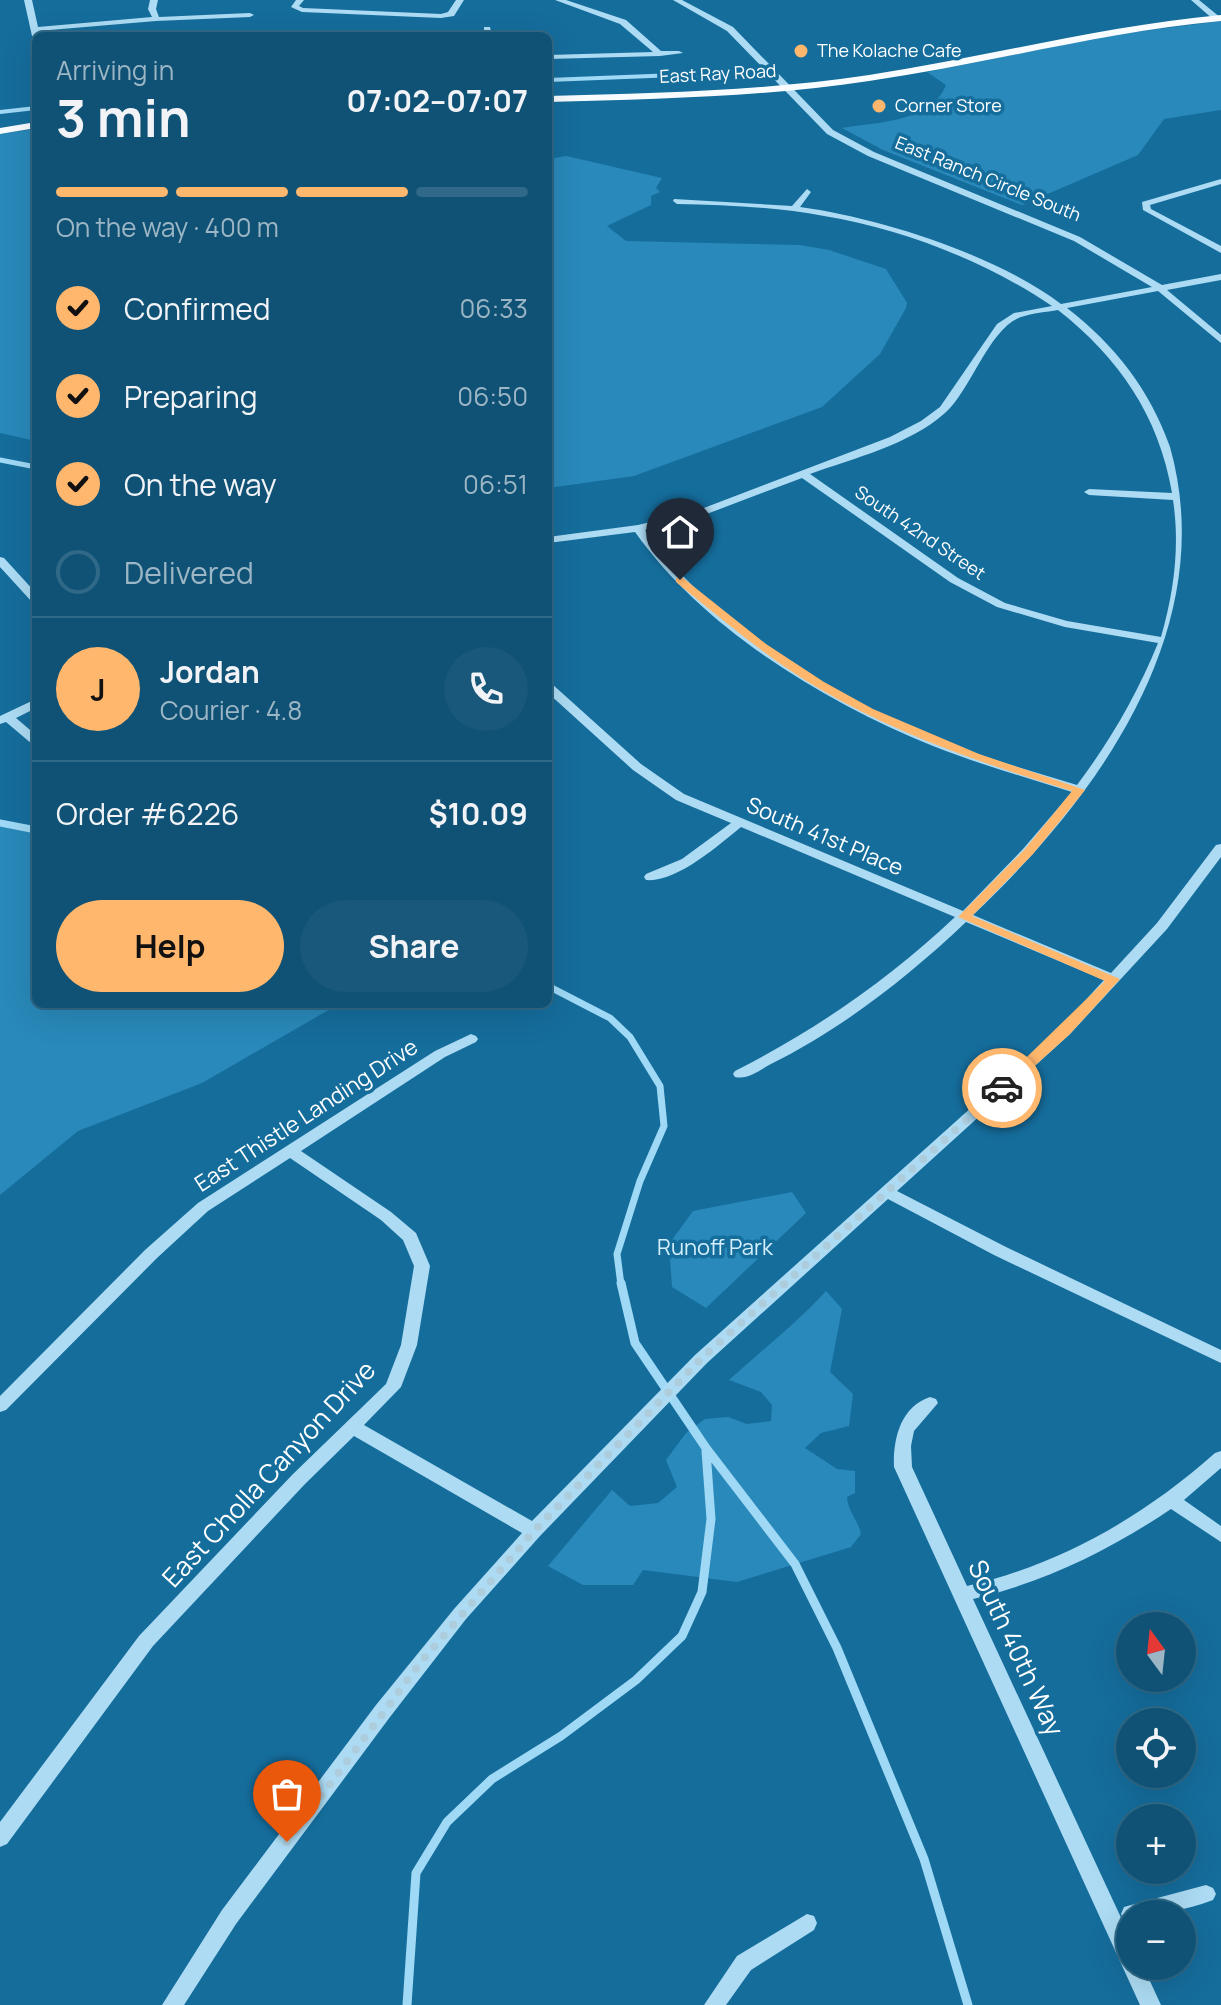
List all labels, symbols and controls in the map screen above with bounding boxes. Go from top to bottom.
place label: The Kolache Cafe [817,38,962,62]
marker: The Kolache Cafe [792,42,810,60]
text: Arriving in [56,52,174,88]
street label: East Ray Road [659,58,777,88]
text: 07:02–07:07 [346,80,528,121]
text: 3 min [56,82,191,153]
place label: Corner Store [895,93,1002,117]
marker: Corner Store [870,97,888,115]
street label: East Ranch Circle South [892,130,1085,226]
text: On the way · 400 m [56,209,279,245]
icon: check [56,286,100,330]
text: Confirmed [124,288,271,329]
text: 06:33 [459,290,528,326]
icon: check [56,374,100,418]
text: Preparing [124,376,258,417]
text: 06:50 [457,378,528,414]
icon: check [56,462,100,506]
text: On the way [124,464,277,505]
text: 06:51 [463,466,528,502]
street label: South 42nd Street [851,480,991,585]
pin [646,498,714,580]
icon: home [658,510,702,554]
text: Delivered [124,552,254,593]
button: phone [444,647,528,731]
text: Jordan [160,651,260,692]
text: J [90,669,106,710]
text: Courier · 4.8 [160,692,302,728]
street label: South 41st Place [742,789,908,883]
text: Order #6226 [56,793,239,834]
text: $10.09 [429,793,528,834]
button: Help [56,900,284,992]
button: Share [300,900,528,992]
street label: East Thistle Landing Drive [189,1031,423,1198]
courier [962,1048,1042,1128]
icon: car [980,1066,1024,1110]
park label: Runoff Park [657,1232,774,1262]
street label: East Cholla Canyon Drive [154,1352,383,1594]
street label: South 40th Way [960,1554,1074,1742]
north arrow [1116,1612,1196,1692]
map controls [1116,1612,1196,1980]
button: locate [1116,1708,1196,1788]
pin [253,1760,321,1842]
icon: bag [265,1772,309,1816]
button: + [1116,1804,1196,1884]
button: − [1116,1900,1196,1980]

